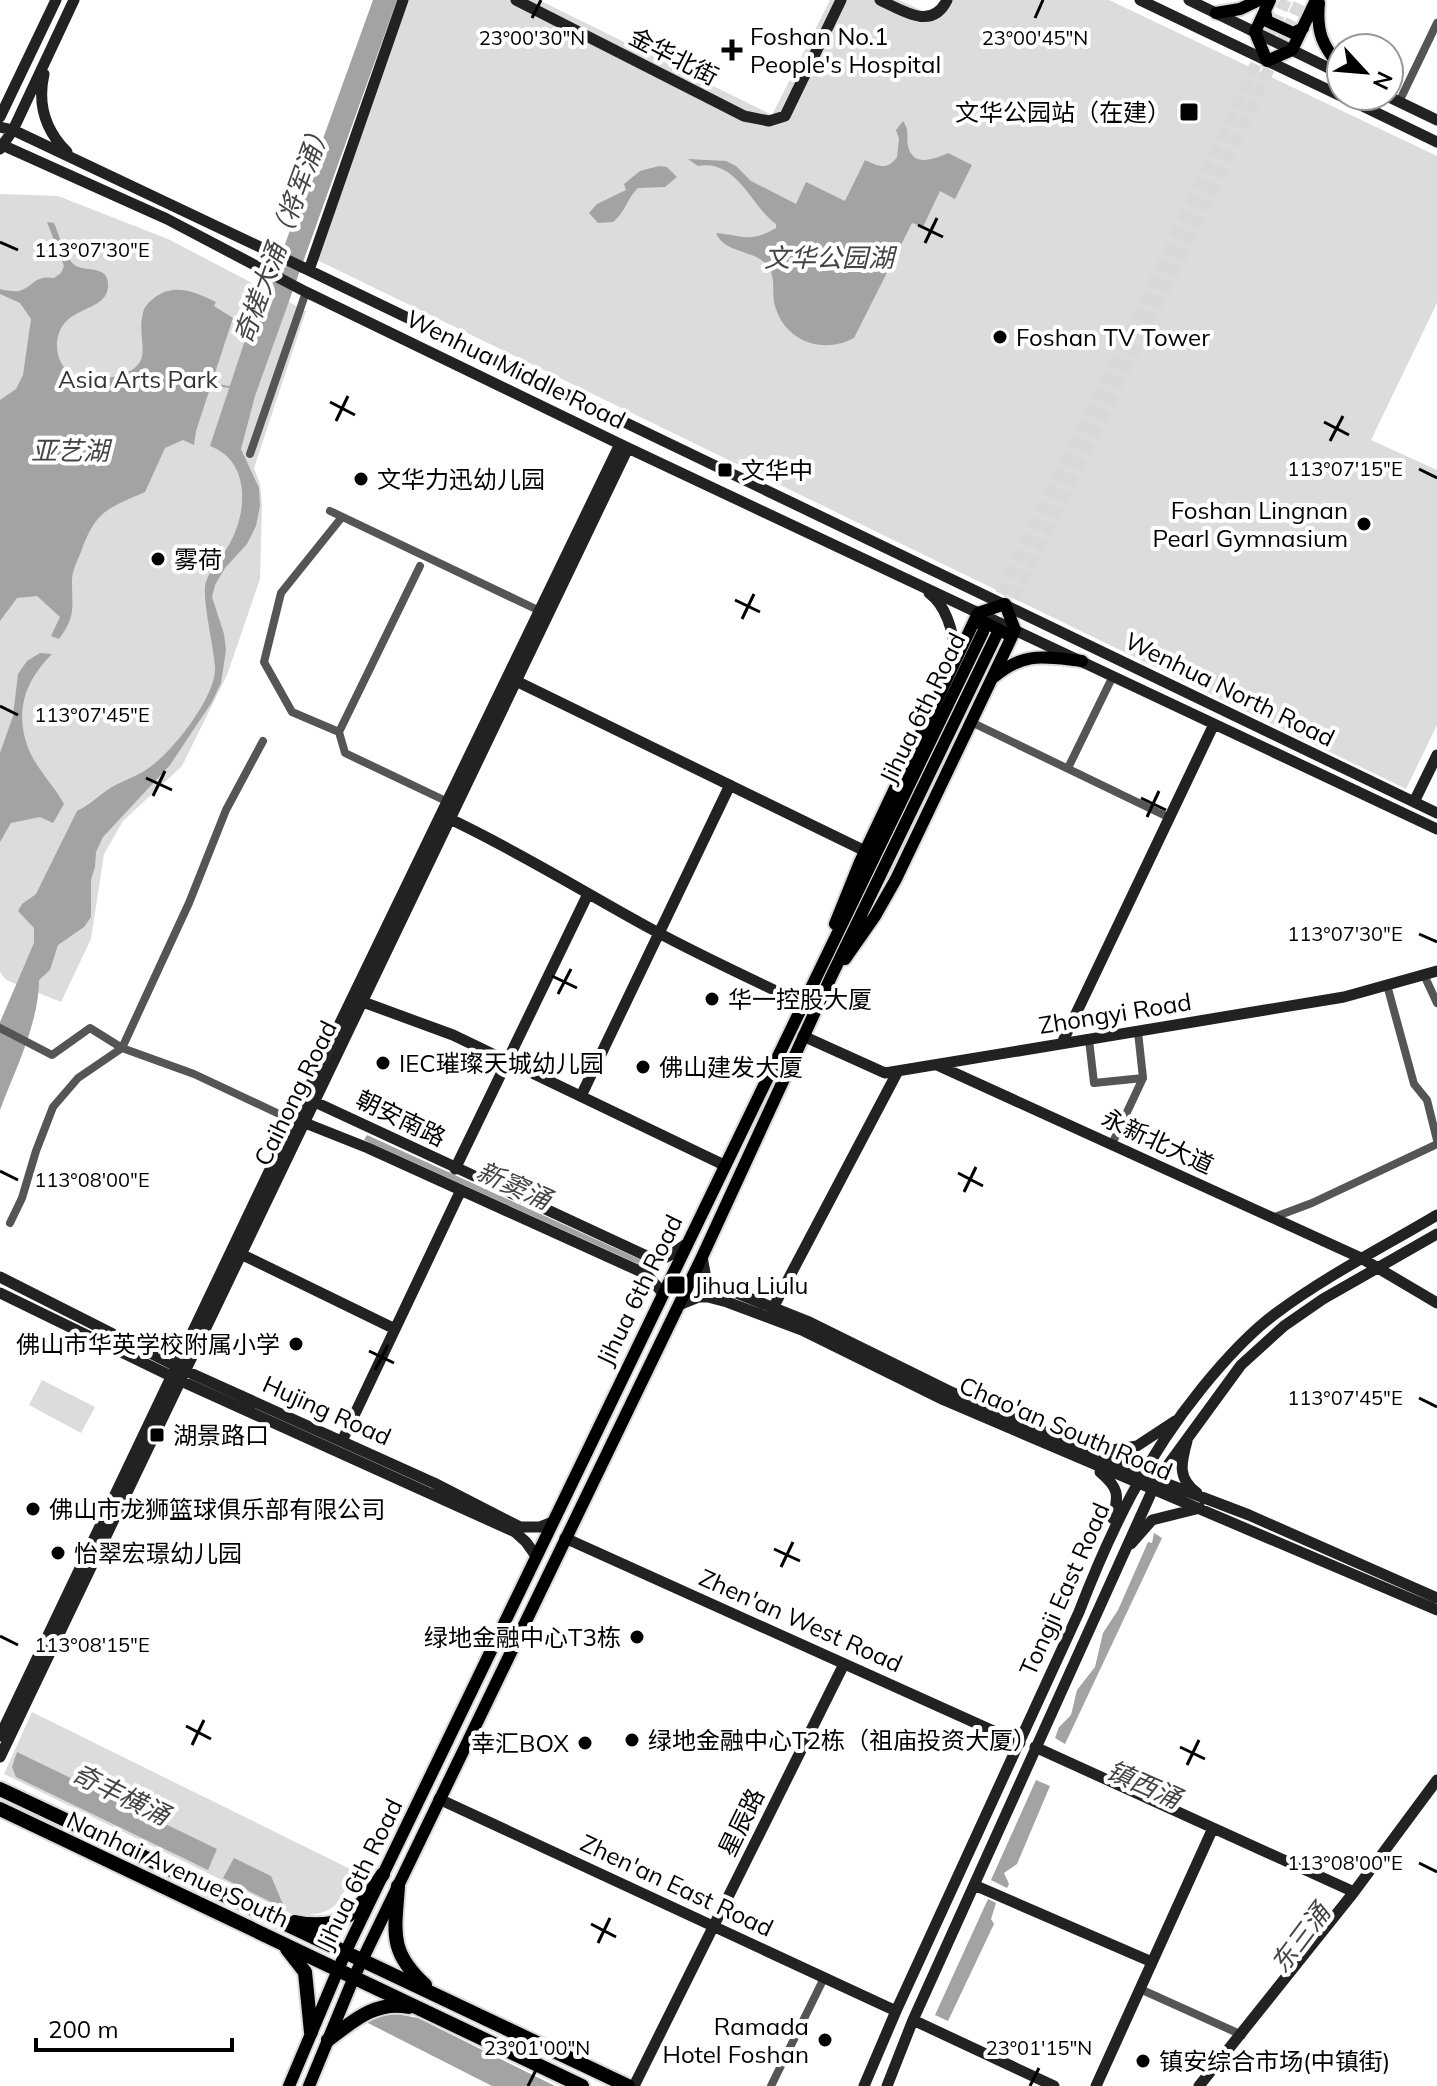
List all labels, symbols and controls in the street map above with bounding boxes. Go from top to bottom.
street label: 金华北街 [624,21,724,91]
place label: Foshan No.1 People's Hospital [750,21,941,79]
text: 23°00'30"N [479,25,585,50]
text: 23°00'45"N [982,25,1088,50]
north arrow [1325,32,1405,112]
marker: Foshan No.1 People's Hospital [721,39,743,61]
text: N [1367,67,1399,94]
place label: 文华公园站（在建） [955,97,1171,127]
marker: 文华公园站（在建） [1178,101,1200,123]
water label: 奇槎大涌（将军涌） [226,116,338,348]
text: 113°07'30"E [34,237,150,262]
water label: 文华公园湖 [764,241,898,274]
street label: Wenhua Middle Road [402,303,630,435]
place label: Foshan TV Tower [1016,322,1210,352]
marker: Foshan TV Tower [991,328,1009,346]
park label: Asia Arts Park [58,364,219,394]
water label: 亚艺湖 [31,434,113,467]
place label: 文华中 [741,455,813,485]
text: 113°07'15"E [1287,456,1403,481]
marker: 文华中 [716,461,734,479]
place label: 文华力迅幼儿园 [377,464,545,494]
marker: 文华力迅幼儿园 [352,470,370,488]
place label: Foshan Lingnan Pearl Gymnasium [1152,495,1348,553]
marker: Foshan Lingnan Pearl Gymnasium [1355,515,1373,533]
place label: 雾荷 [174,544,222,574]
marker: 雾荷 [149,550,167,568]
street label: Wenhua North Road [1120,625,1340,753]
street label: Jihua 6th Road [873,628,971,788]
text: 113°07'45"E [34,702,150,727]
text: 113°07'30"E [1287,921,1403,946]
place label: 华一控股大厦 [728,984,872,1014]
street label: Zhongyi Road [1037,986,1193,1040]
marker: 华一控股大厦 [703,990,721,1008]
street label: Caihong Road [247,1016,343,1170]
place label: IEC璀璨天城幼儿园 [399,1048,604,1078]
place label: 佛山建发大厦 [659,1052,803,1082]
marker: IEC璀璨天城幼儿园 [374,1054,392,1072]
marker: 佛山建发大厦 [634,1058,652,1076]
street label: 朝安南路 [351,1083,451,1153]
street label: 永新北大道 [1097,1102,1219,1180]
water label: 新窦涌 [472,1154,559,1217]
text: 113°08'00"E [34,1167,150,1192]
street label: Jihua 6th Road [590,1210,688,1370]
place label: Jihua Liulu [694,1270,808,1300]
marker: Jihua Liulu [665,1274,687,1296]
place label: 佛山市华英学校附属小学 [16,1329,280,1359]
marker: 佛山市华英学校附属小学 [287,1335,305,1353]
street label: Hujing Road [258,1368,396,1452]
street label: Chao'an South Road [955,1370,1177,1486]
text: 113°07'45"E [1287,1385,1403,1410]
place label: 湖景路口 [173,1420,269,1450]
marker: 湖景路口 [148,1426,166,1444]
place label: 佛山市龙狮篮球俱乐部有限公司 [49,1494,385,1524]
street label: Tongji East Road [1012,1498,1116,1680]
marker: 佛山市龙狮篮球俱乐部有限公司 [24,1500,42,1518]
place label: 怡翠宏璟幼儿园 [74,1538,242,1568]
marker: 怡翠宏璟幼儿园 [49,1544,67,1562]
street label: Zhen'an West Road [695,1562,907,1678]
place label: 绿地金融中心T3栋 [424,1622,621,1652]
marker: 绿地金融中心T3栋 [628,1628,646,1646]
text: 113°08'15"E [34,1632,150,1657]
place label: 绿地金融中心T2栋（祖庙投资大厦） [648,1725,1037,1755]
place label: 幸汇BOX [471,1728,569,1758]
marker: 绿地金融中心T2栋（祖庙投资大厦） [623,1731,641,1749]
marker: 幸汇BOX [576,1734,594,1752]
water label: 镇西涌 [1102,1753,1189,1816]
water label: 奇丰横涌 [67,1756,178,1833]
street label: 星辰路 [712,1783,770,1861]
street label: Jihua 6th Road [310,1794,408,1954]
street label: Nanhai Avenue South [62,1804,294,1934]
street label: Zhen'an East Road [576,1827,778,1943]
text: 113°08'00"E [1287,1850,1403,1875]
water label: 东三涌 [1263,1895,1338,1979]
scale bar [36,2002,232,2052]
place label: Ramada Hotel Foshan [663,2011,809,2069]
text: 200 m [48,2014,119,2044]
marker: Ramada Hotel Foshan [816,2031,834,2049]
text: 23°01'00"N [484,2035,590,2060]
text: 23°01'15"N [986,2035,1092,2060]
place label: 镇安综合市场(中镇街) [1159,2046,1390,2076]
marker: 镇安综合市场(中镇街) [1134,2052,1152,2070]

